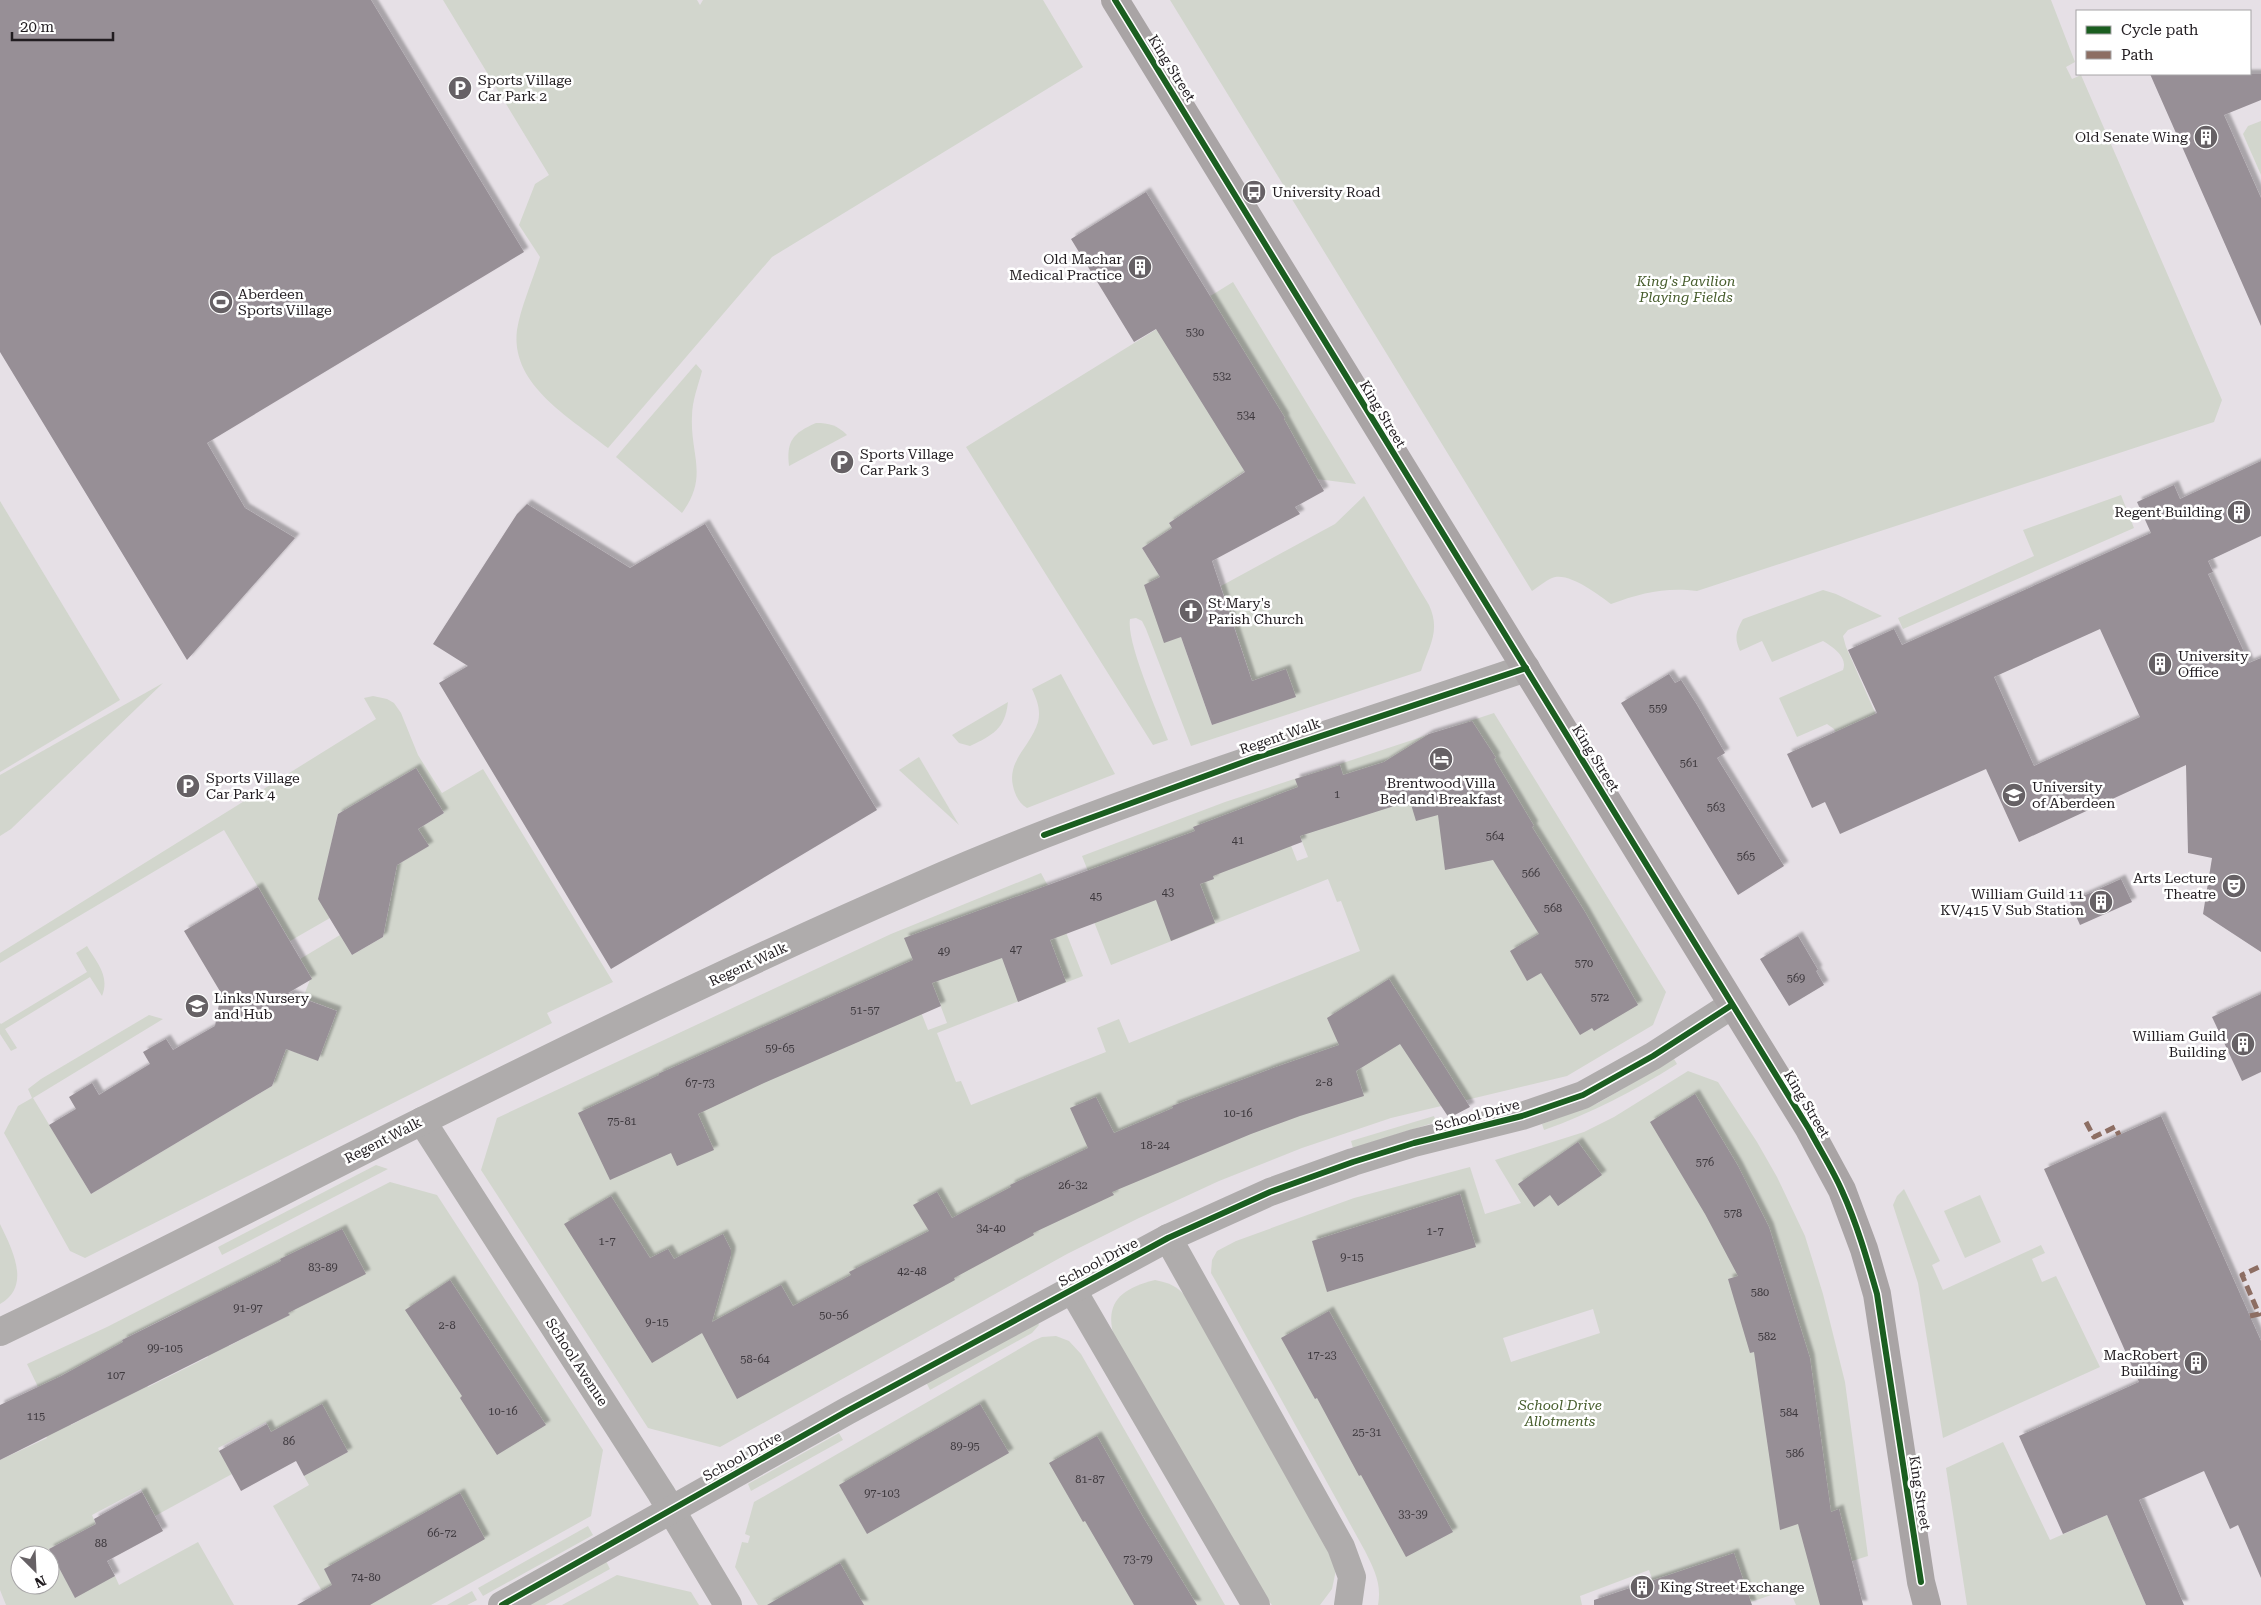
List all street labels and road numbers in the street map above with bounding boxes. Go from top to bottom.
street label: King Street [1145,32,1199,104]
street label: King Street [1357,378,1409,450]
street label: Regent Walk [1237,715,1323,757]
street label: King Street [1569,722,1623,794]
street label: Regent Walk [706,939,790,989]
street label: King Street [1781,1068,1833,1140]
street label: School Drive [1433,1096,1522,1134]
street label: Regent Walk [342,1114,424,1166]
street label: School Drive [1056,1234,1141,1290]
street label: School Avenue [543,1315,611,1409]
street label: School Drive [700,1428,784,1484]
street label: King Street [1906,1455,1934,1531]

